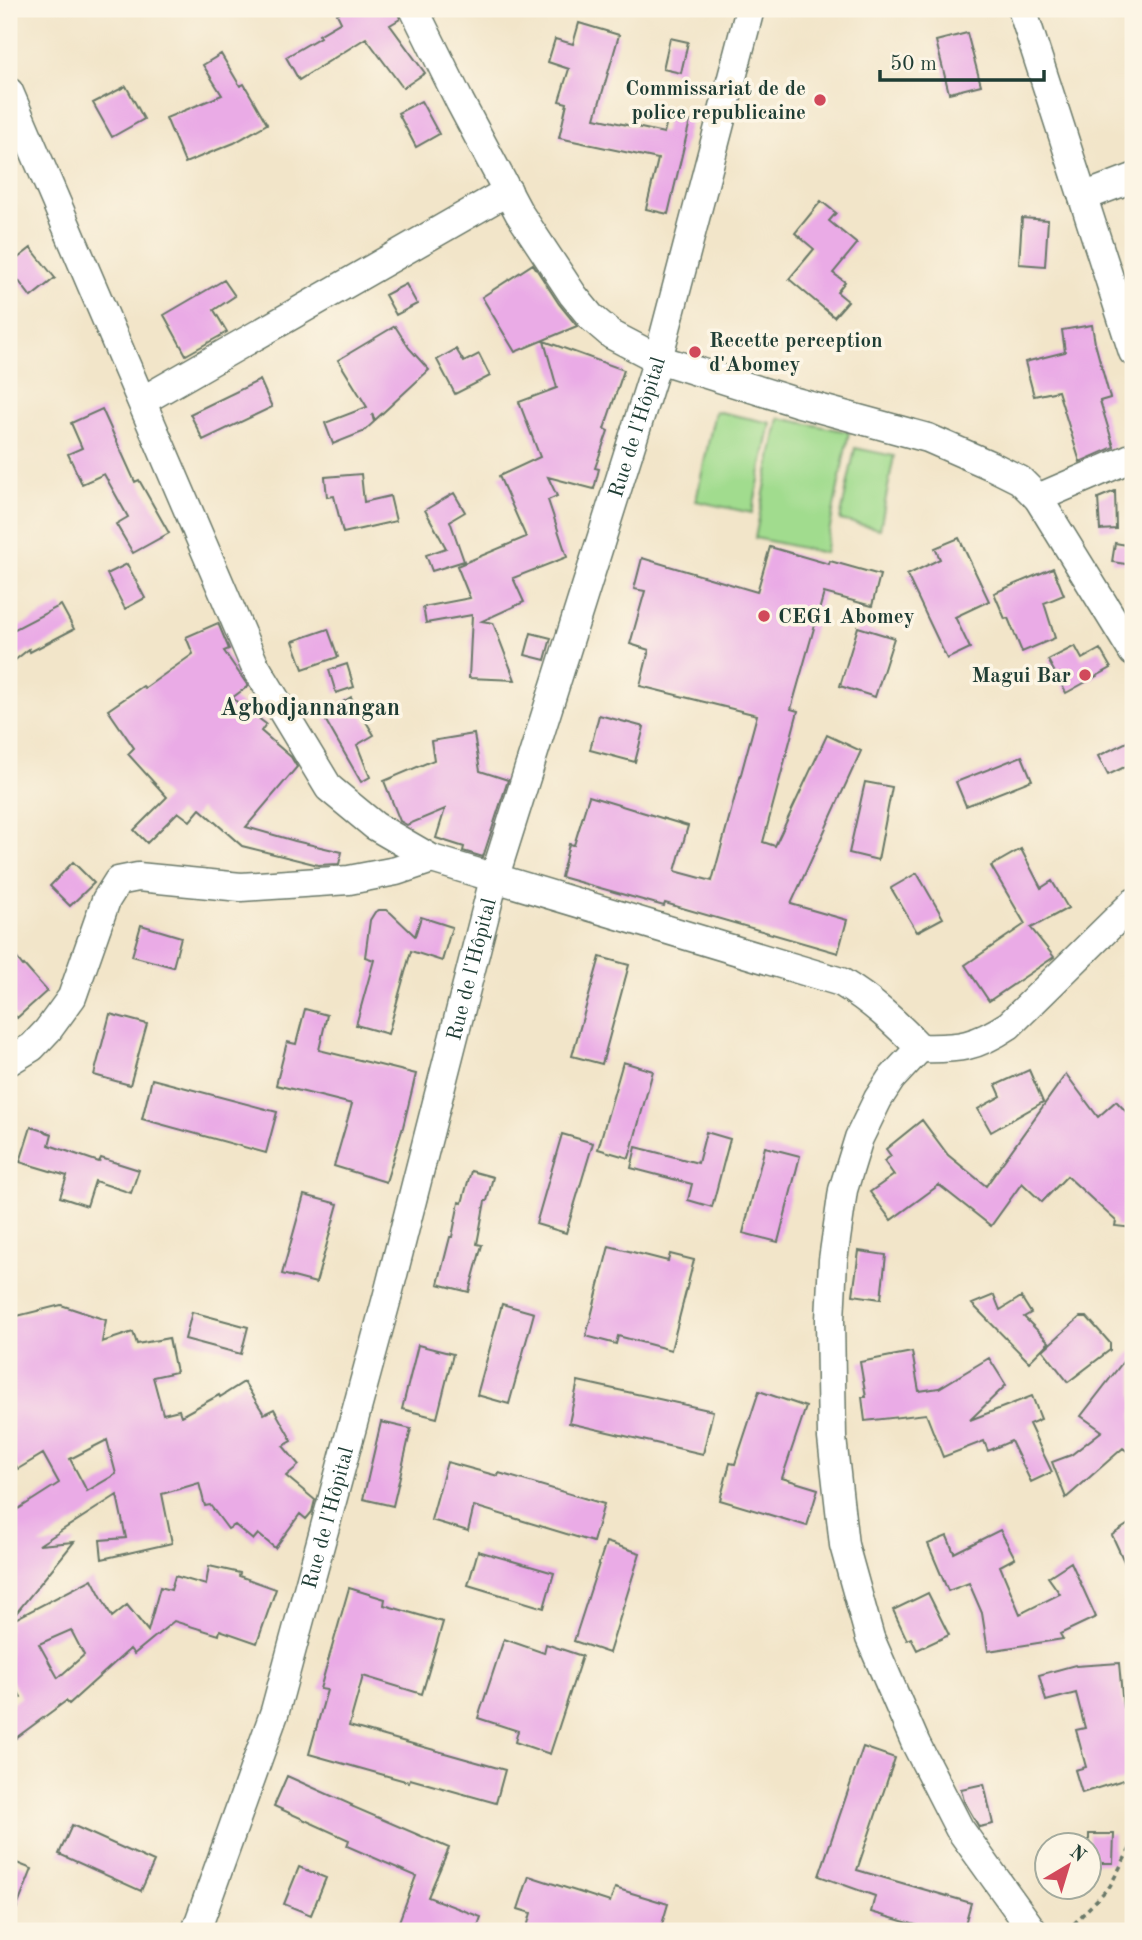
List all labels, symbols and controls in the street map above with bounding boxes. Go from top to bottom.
scale bar [880,38,1044,82]
text: 50 m [890,54,937,75]
place label: Commissariat de de police republicaine [625,79,806,124]
marker: Commissariat de de police republicaine [812,92,828,108]
place label: Recette perception d'Abomey [709,331,883,376]
marker: Recette perception d'Abomey [687,344,703,360]
street label: Rue de l'Hôpital [606,354,670,500]
place label: CEG1 Abomey [778,607,915,628]
marker: CEG1 Abomey [756,608,772,624]
place label: Magui Bar [972,666,1071,687]
marker: Magui Bar [1077,667,1093,683]
district label: Agbodjannangan [220,697,400,721]
street label: Rue de l'Hôpital [444,896,501,1043]
street label: Rue de l'Hôpital [300,1445,358,1591]
north arrow [1034,1832,1104,1902]
text: N [1065,1843,1089,1867]

